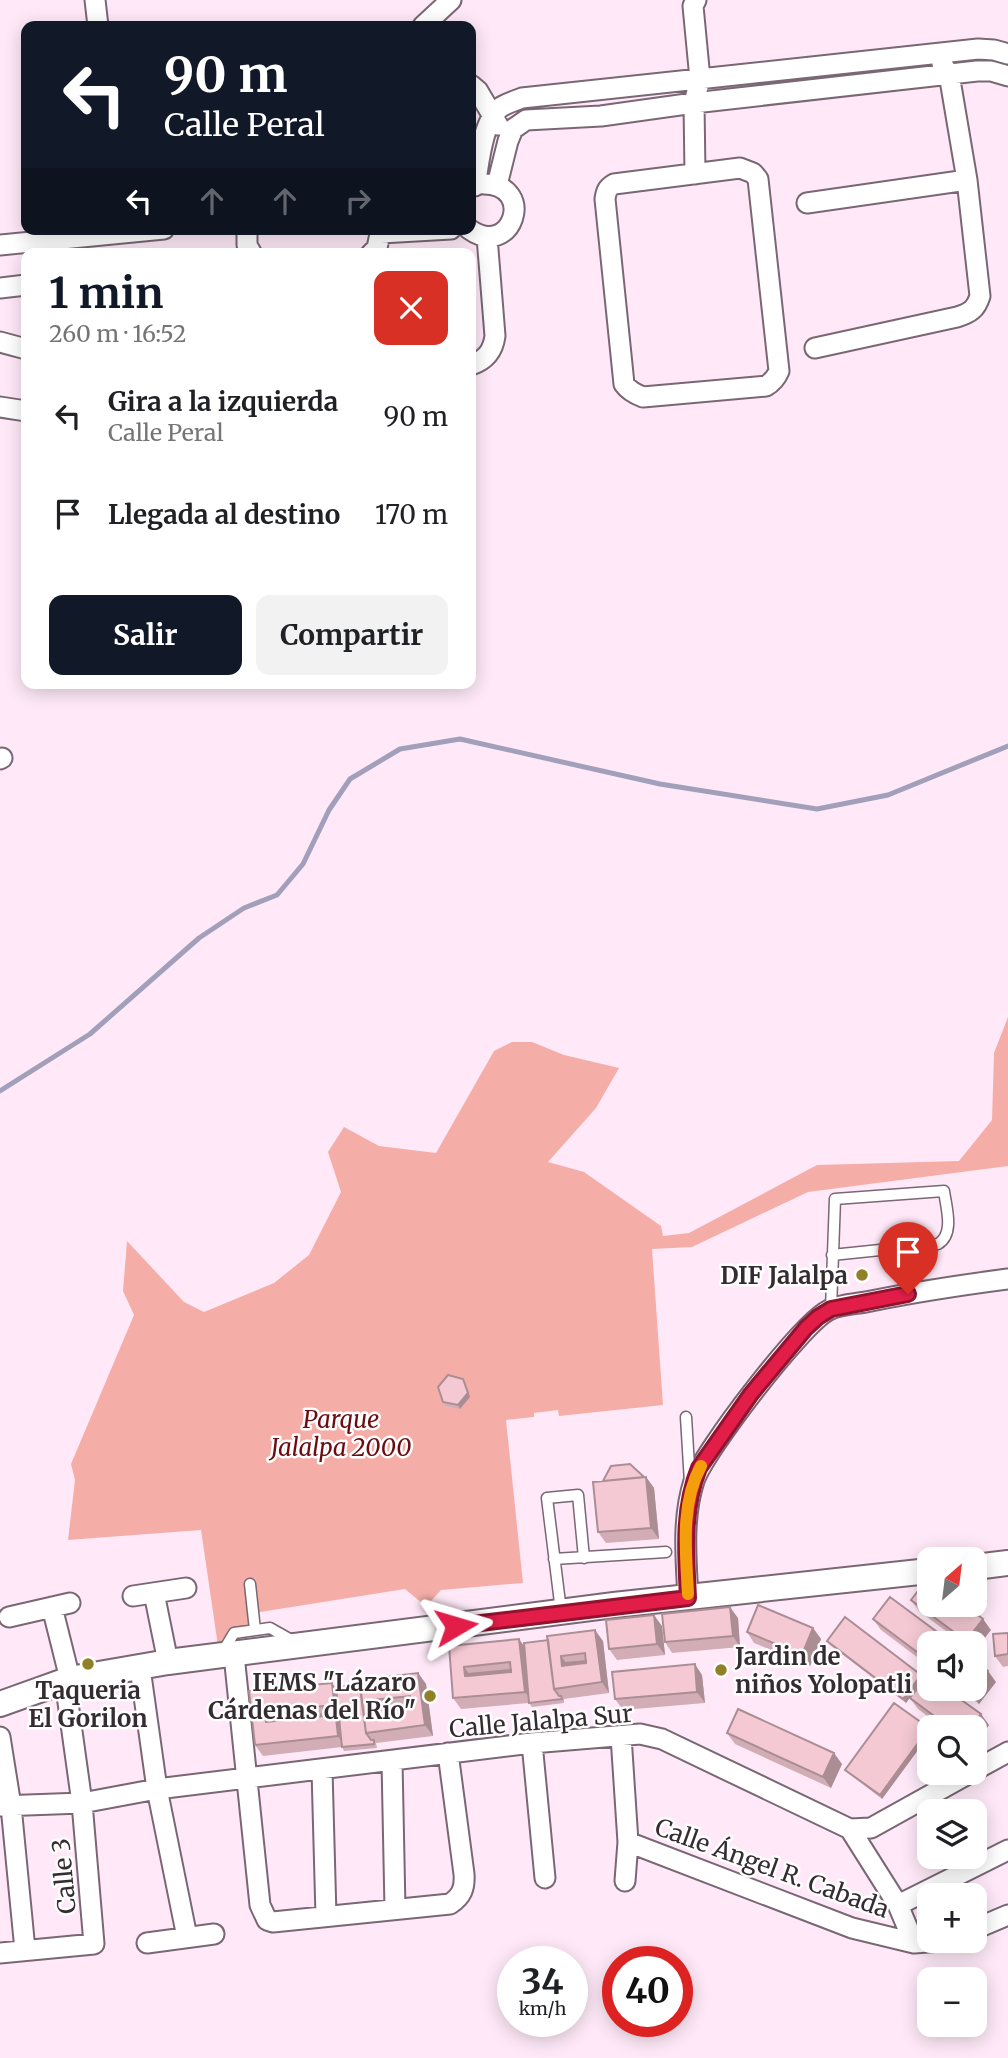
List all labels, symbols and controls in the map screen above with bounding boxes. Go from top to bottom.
text: 90 m [164,44,288,105]
icon: left [49,49,140,140]
text: Calle Peral [164,105,325,145]
icon: left [120,182,158,220]
icon: ahead [193,182,231,220]
icon: ahead [266,182,304,220]
icon: right [339,182,377,220]
text: 1 min [49,267,163,319]
button: close [374,271,448,345]
text: 260 m · 16:52 [49,319,186,348]
text: Gira a la izquierda [108,385,338,418]
icon: left [49,397,87,435]
text: 90 m [384,400,448,433]
text: Calle Peral [108,418,224,447]
icon: arrive [49,495,87,533]
text: Llegada al destino [108,498,340,531]
text: 170 m [375,498,448,531]
button: Salir [49,595,242,675]
button: Compartir [256,595,448,675]
pin [878,1222,938,1294]
icon: arrive [889,1233,927,1271]
place label: DIF Jalalpa [720,1260,848,1291]
marker: DIF Jalalpa [854,1267,870,1283]
park label: Parque Jalalpa 2000 [268,1404,411,1463]
north arrow [917,1547,987,1617]
map controls [917,1547,987,2037]
position arrow [419,1589,493,1663]
button: sound [917,1631,987,1701]
place label: Jardin de niños Yolopatli [734,1641,912,1700]
marker: Taqueria El Gorilon [80,1656,96,1672]
marker: Jardin de niños Yolopatli [713,1662,729,1678]
place label: IEMS "Lázaro Cárdenas del Río" [208,1667,416,1726]
place label: Taqueria El Gorilon [28,1675,148,1734]
marker: IEMS "Lázaro Cárdenas del Río" [422,1688,438,1704]
street label: Calle Jalalpa Sur [448,1698,634,1744]
button: search [917,1715,987,1785]
button: layers [917,1799,987,1869]
street label: Calle Ángel R. Cabada [651,1811,893,1925]
street label: Calle 3 [45,1837,83,1915]
button: + [917,1883,987,1953]
speed limit sign: 40 [602,1946,693,2037]
text: 34 [522,1960,563,2004]
button: − [917,1967,987,2037]
text: km/h [519,1997,566,2020]

